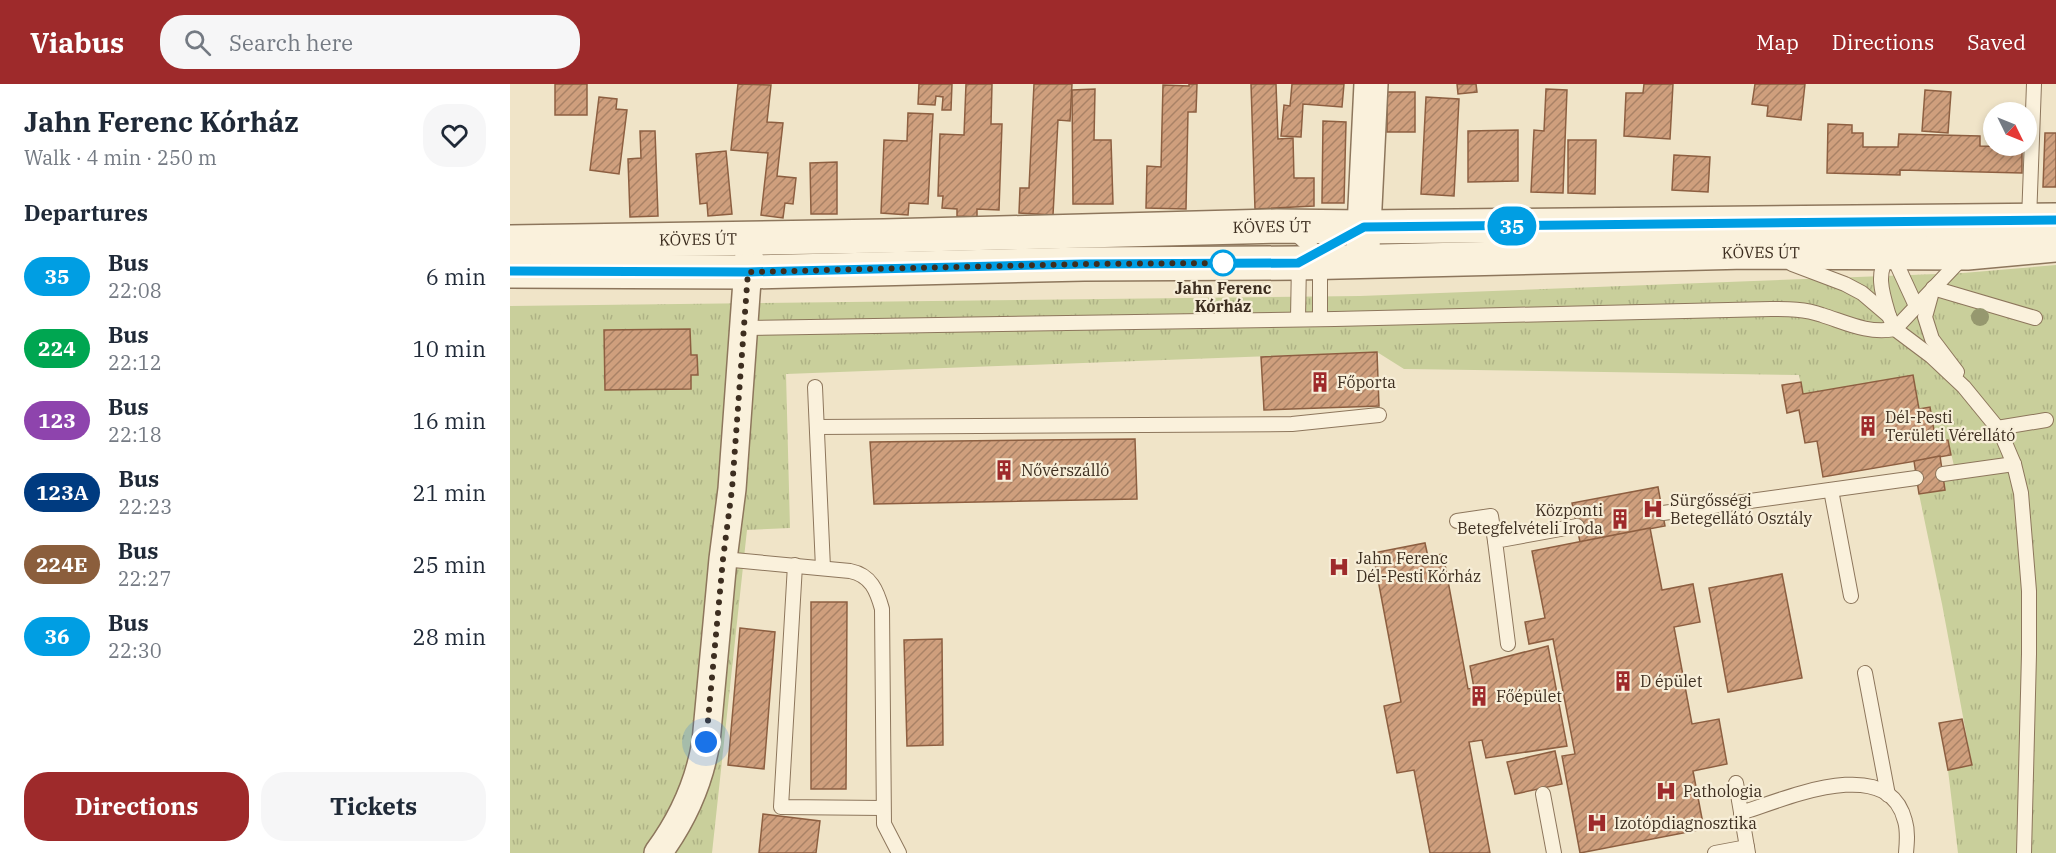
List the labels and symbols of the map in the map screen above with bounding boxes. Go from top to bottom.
north arrow [1983,102,2037,156]
line badge: 35 [1485,206,1539,246]
street label: KÖVES ÚT [1232,215,1311,237]
street label: KÖVES ÚT [659,228,737,250]
street label: KÖVES ÚT [1721,241,1800,263]
marker: Jahn Ferenc Kórház [1210,250,1236,276]
place label: Jahn Ferenc Kórház [1175,278,1272,316]
building icon: Főporta [1308,370,1332,394]
place label: Főporta [1337,372,1396,392]
place label: Dél-Pesti Területi Vérellátó [1885,407,2015,445]
building icon: Dél-Pesti Területi Vérellátó [1856,414,1880,438]
building icon: Nővérszálló [992,458,1016,482]
place label: Nővérszálló [1021,460,1109,480]
place label: Sürgősségi Betegellátó Osztály [1670,490,1813,528]
hospital icon: Sürgősségi Betegellátó Osztály [1641,497,1665,521]
place label: Központi Betegfelvételi Iroda [1457,500,1603,538]
building icon: Központi Betegfelvételi Iroda [1608,507,1632,531]
place label: Jahn Ferenc Dél-Pesti Kórház [1356,548,1481,586]
hospital icon: Jahn Ferenc Dél-Pesti Kórház [1327,555,1351,579]
building icon: D épület [1611,669,1635,693]
place label: D épület [1640,671,1703,691]
building icon: Főépület [1467,684,1491,708]
place label: Főépület [1496,686,1562,706]
your location [691,727,721,757]
hospital icon: Pathologia [1654,779,1678,803]
place label: Pathologia [1683,781,1763,801]
hospital icon: Izotópdiagnosztika [1585,811,1609,835]
place label: Izotópdiagnosztika [1614,813,1757,833]

